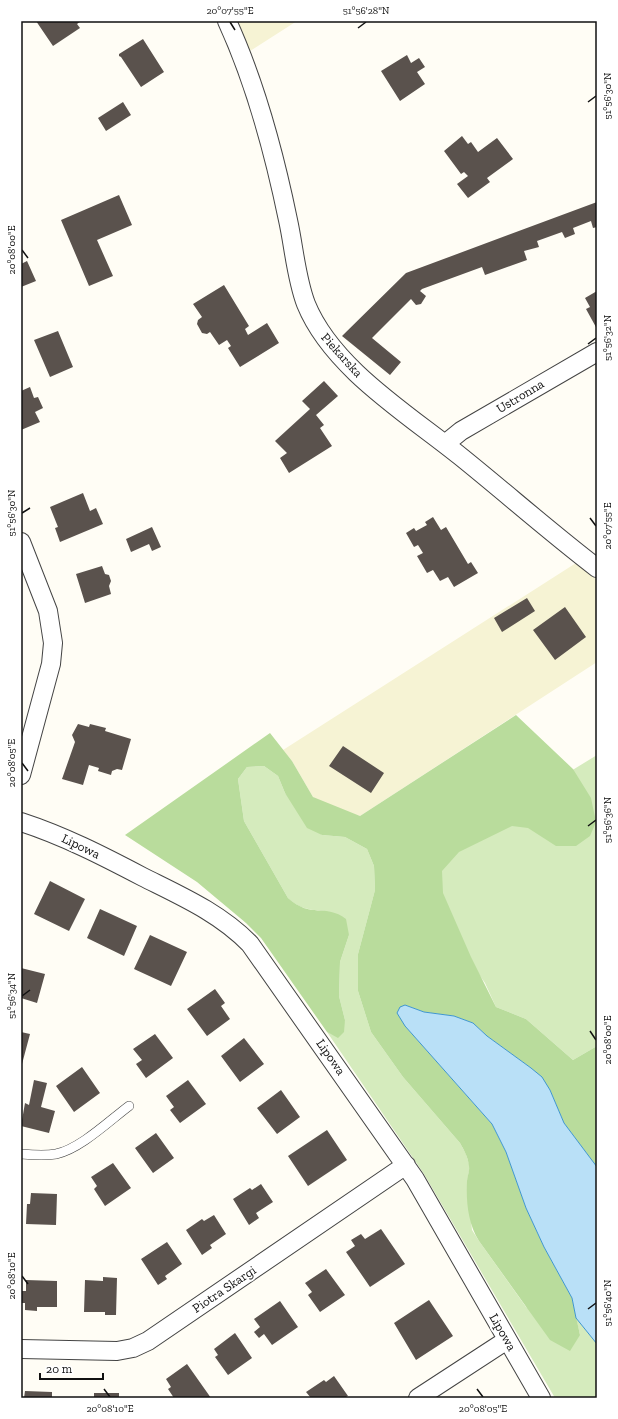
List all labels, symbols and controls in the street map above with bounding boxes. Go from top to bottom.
text: 20°07'55"E [206,5,254,17]
text: 51°56'28"N [343,5,390,17]
text: 51°56'30"N [602,72,614,119]
text: 20°08'00"E [6,225,18,275]
text: 51°56'32"N [602,314,614,361]
street label: Piekarska [318,330,366,381]
street label: Ustronna [494,376,547,416]
text: 51°56'30"N [6,489,18,536]
text: 20°07'55"E [602,502,614,550]
text: 20°08'05"E [6,739,18,787]
text: 51°56'36"N [602,796,614,843]
street label: Lipowa [59,830,103,862]
text: 51°56'34"N [6,972,18,1019]
text: 20°08'00"E [602,1015,614,1065]
street label: Lipowa [313,1036,349,1079]
text: 20°08'10"E [6,1252,18,1300]
street label: Piotra Skargi [189,1262,259,1316]
text: 51°56'40"N [602,1279,614,1326]
street label: Lipowa [486,1311,520,1354]
scale bar [40,1355,103,1381]
text: 20 m [46,1362,73,1376]
text: 20°08'10"E [86,1403,134,1415]
text: 20°08'05"E [459,1403,507,1415]

